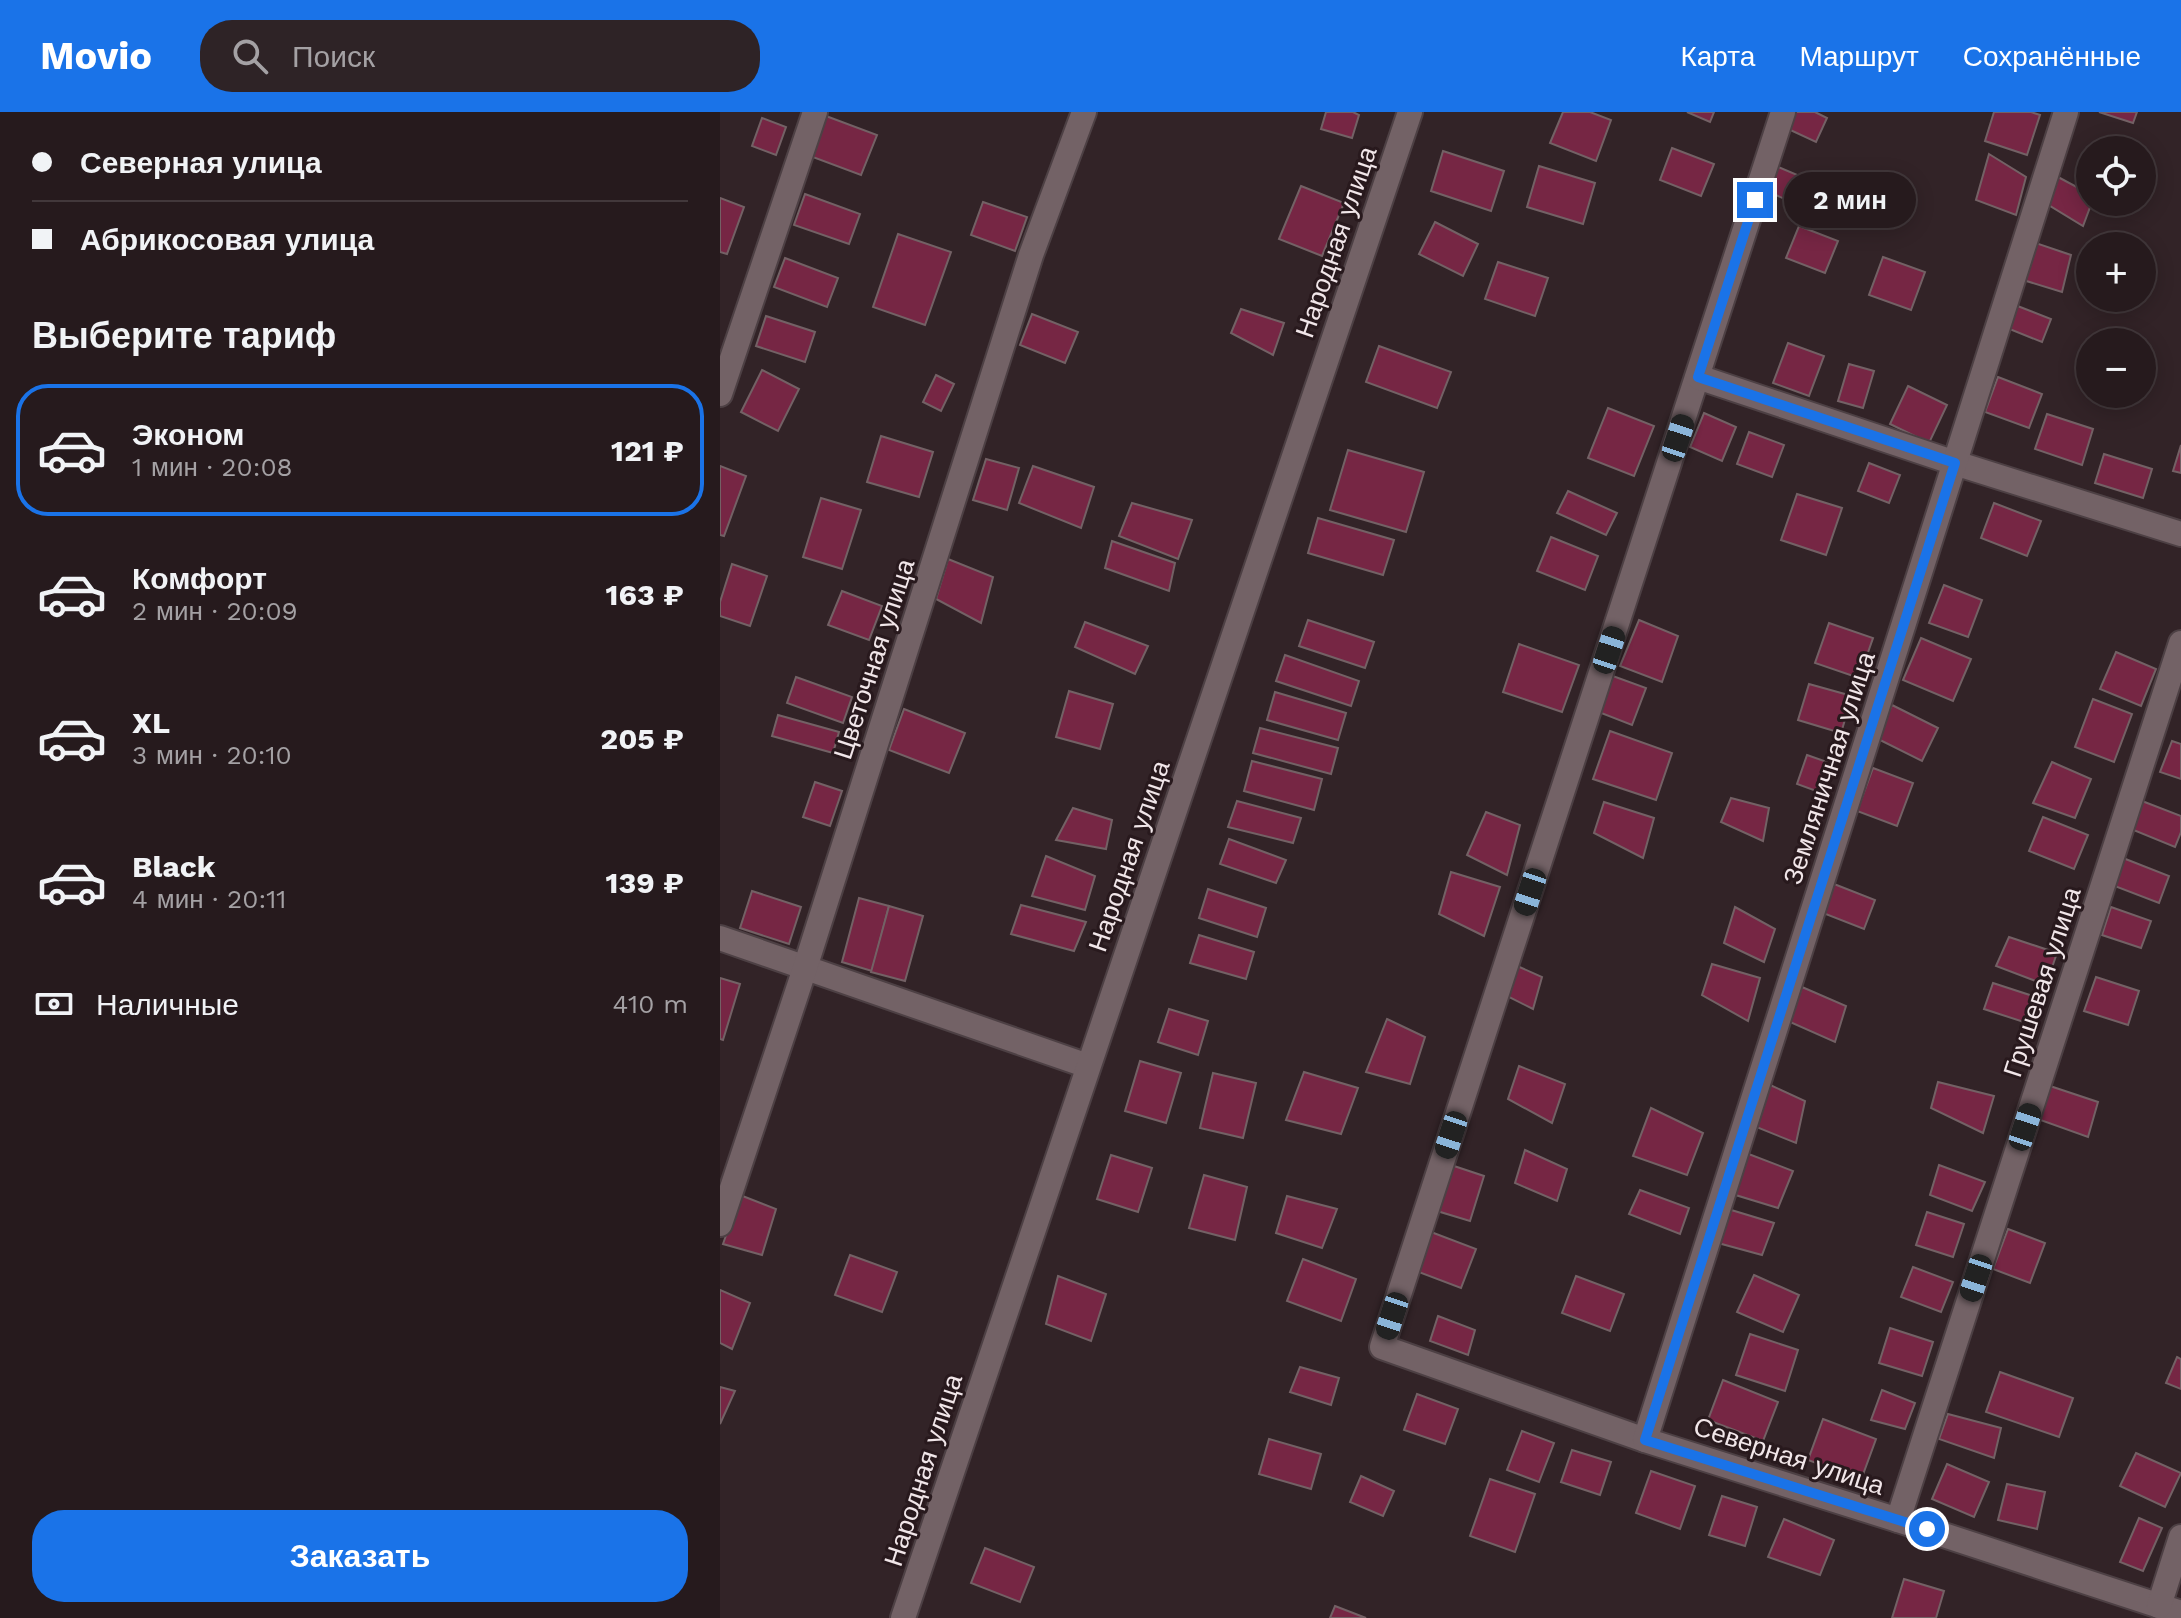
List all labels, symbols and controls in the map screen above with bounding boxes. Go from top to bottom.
search box [200,20,760,92]
text: Movio [40,34,152,78]
icon: search [228,34,272,78]
text: Поиск [292,39,375,74]
text: Карта [1680,40,1755,73]
text: Маршрут [1799,40,1919,73]
text: Сохранённые [1963,40,2141,73]
map controls [2076,136,2156,408]
button: locate [2076,136,2156,216]
street label: Народная улица [1289,142,1383,341]
text: Северная улица [80,145,322,180]
callout: 2 мин [1783,172,1915,228]
route end [1737,182,1773,218]
text: 2 мин [1813,185,1887,215]
text: Абрикосовая улица [80,222,374,257]
button: + [2076,232,2156,312]
text: Выберите тариф [32,315,336,357]
button: − [2076,328,2156,408]
car [1659,411,1697,465]
icon: car [36,414,108,486]
text: Эконом [132,417,245,452]
text: 121 ₽ [611,433,684,468]
text: 1 мин · 20:08 [132,452,293,482]
street label: Цветочная улица [827,555,921,763]
icon: car [36,558,108,630]
text: Комфорт [132,561,267,596]
text: 163 ₽ [606,577,684,612]
text: 2 мин · 20:09 [132,596,298,626]
car [1590,623,1628,677]
street label: Земляничная улица [1777,647,1881,888]
icon: car [36,702,108,774]
text: XL [132,705,170,740]
text: 205 ₽ [600,721,684,756]
text: 3 мин · 20:10 [132,740,292,770]
street label: Народная улица [1082,756,1176,955]
icon: car [36,846,108,918]
text: Black [132,849,216,884]
text: 139 ₽ [606,865,684,900]
car [1511,865,1549,919]
street label: Грушевая улица [1997,883,2087,1081]
text: 4 мин · 20:11 [132,884,286,914]
icon: cash [32,982,76,1026]
text: Наличные [96,987,239,1022]
text: 410 m [613,989,688,1019]
car [2006,1100,2044,1154]
car [1432,1108,1470,1162]
car [1957,1251,1995,1305]
car [1373,1289,1411,1343]
street label: Народная улица [878,1370,968,1570]
street label: Северная улица [1690,1411,1889,1501]
button: Заказать [32,1510,688,1602]
route start [1909,1511,1945,1547]

